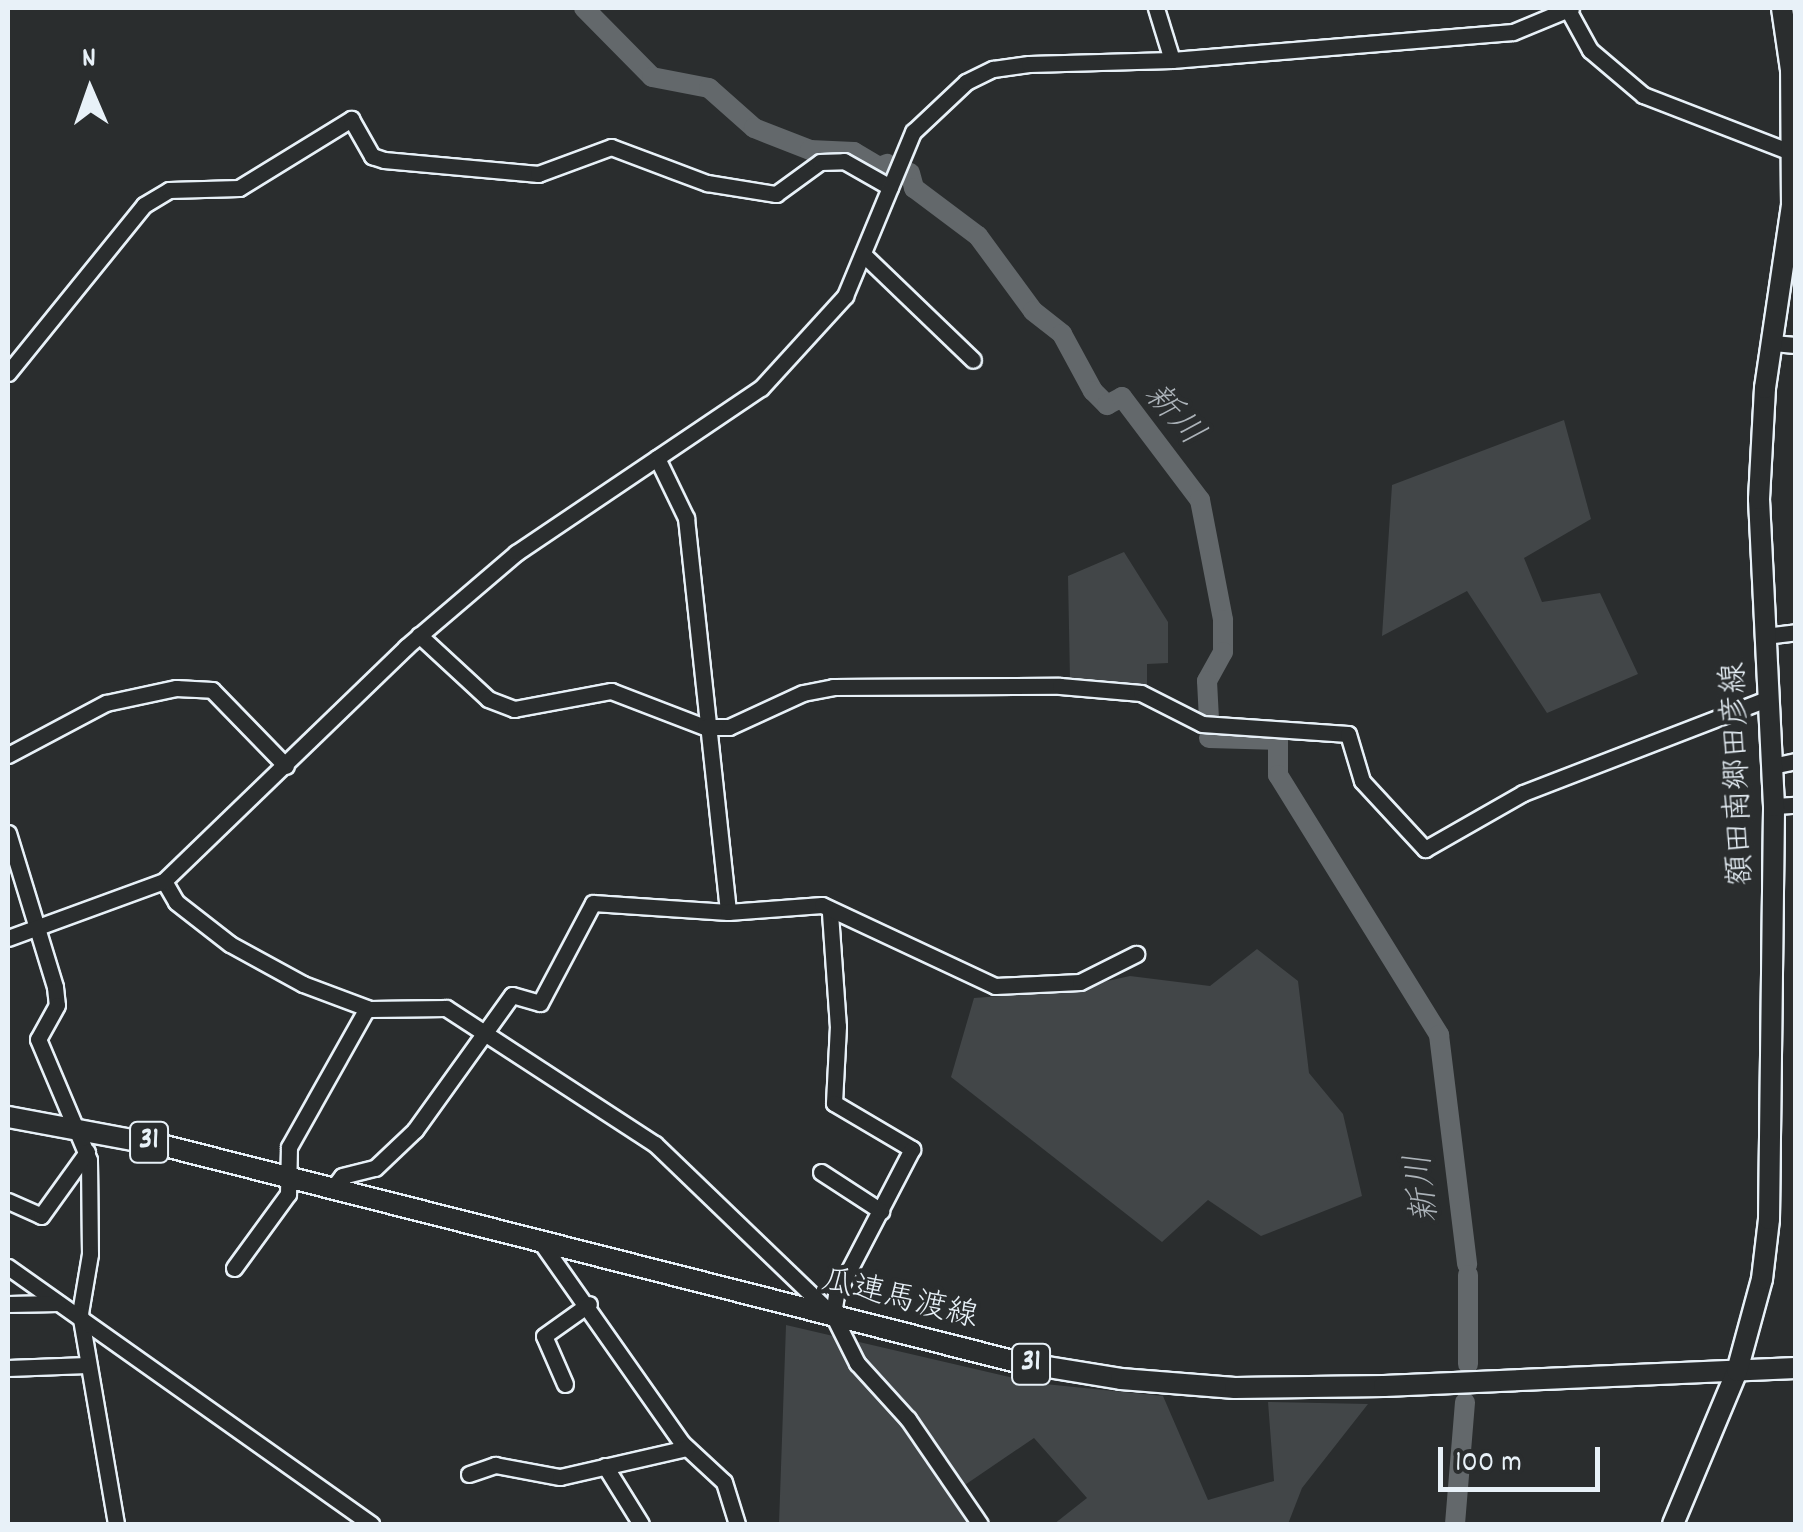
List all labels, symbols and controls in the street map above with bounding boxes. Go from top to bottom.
north arrow [40,40,140,140]
text: N [81,40,97,80]
water label: 新川 [1133,376,1211,456]
street label: 額田南郷田彦線 [1717,661,1763,887]
road number: 31 [129,1117,169,1167]
water label: 新川 [1400,1151,1450,1225]
street label: 瓜連馬渡線 [817,1263,981,1339]
road number: 31 [1011,1339,1051,1389]
scale bar [1443,1427,1606,1489]
text: 100 m [1455,1443,1522,1486]

